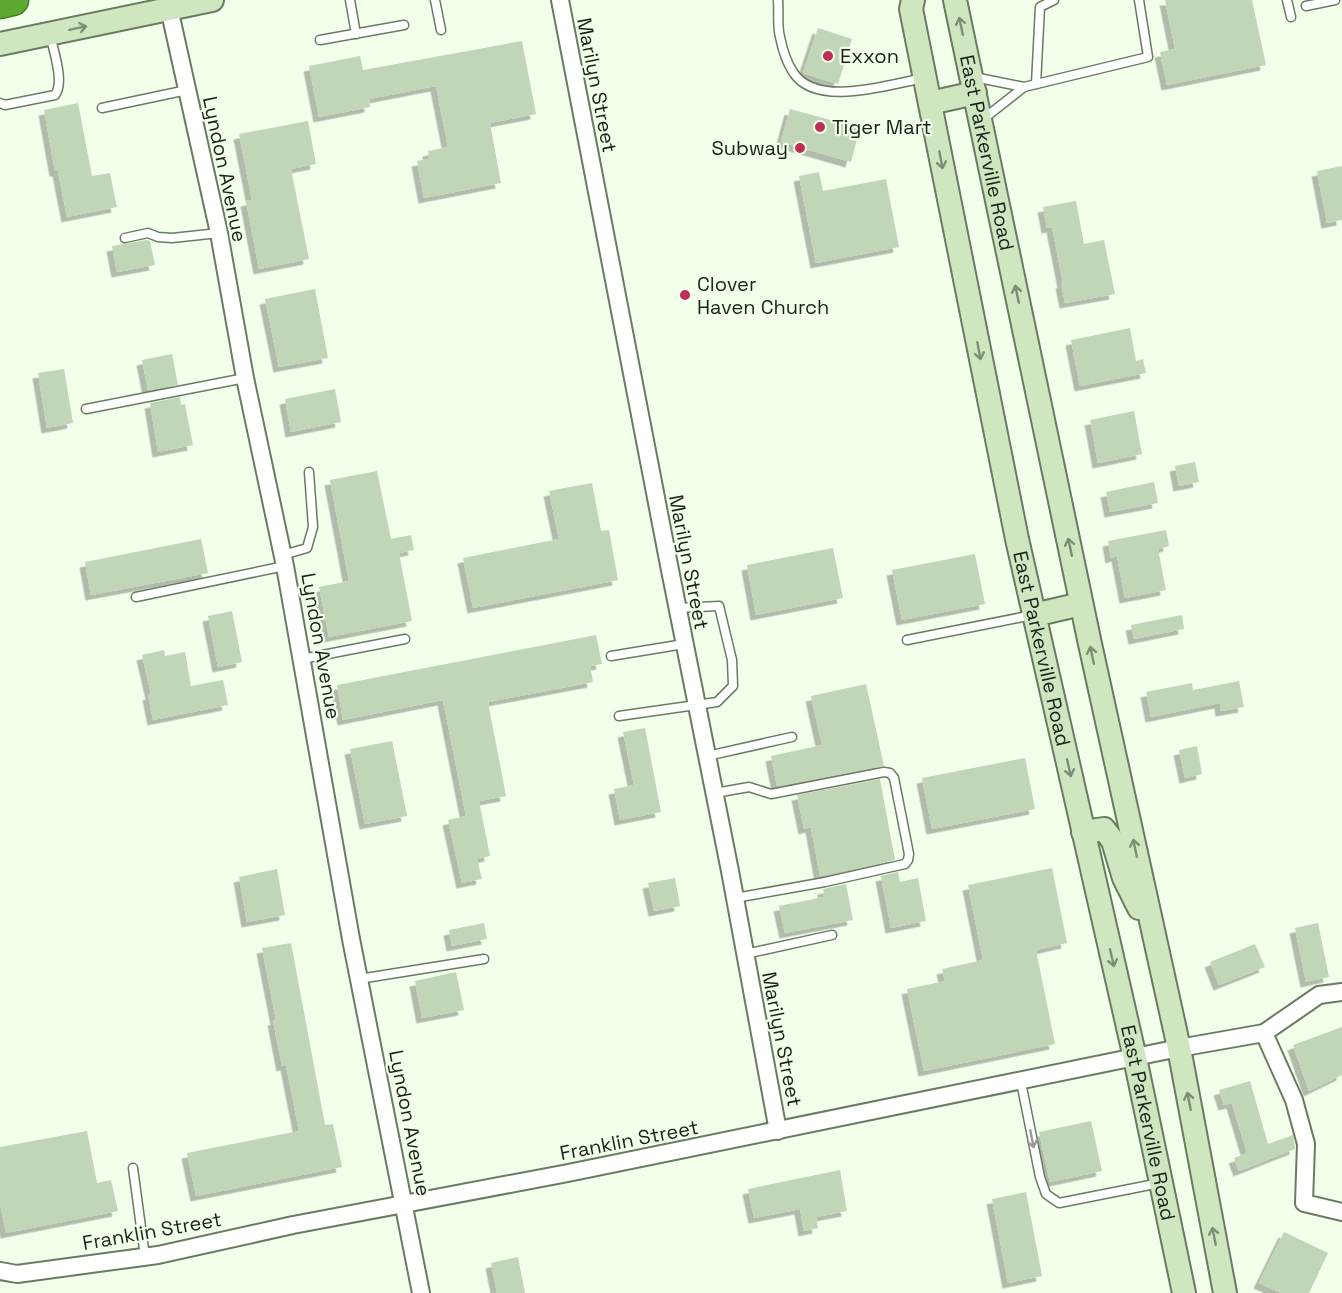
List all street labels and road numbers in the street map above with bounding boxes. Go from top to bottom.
street label: Marilyn Street [571,15,623,155]
street label: East Parkerville Road [954,52,1020,253]
street label: Lyndon Avenue [197,94,253,244]
street label: Marilyn Street [663,492,715,632]
street label: East Parkerville Road [1007,548,1077,749]
street label: Lyndon Avenue [295,571,347,721]
street label: Marilyn Street [756,969,808,1109]
street label: East Parkerville Road [1115,1022,1182,1223]
street label: Lyndon Avenue [383,1048,437,1198]
street label: Franklin Street [557,1114,701,1166]
street label: Franklin Street [80,1206,224,1256]

